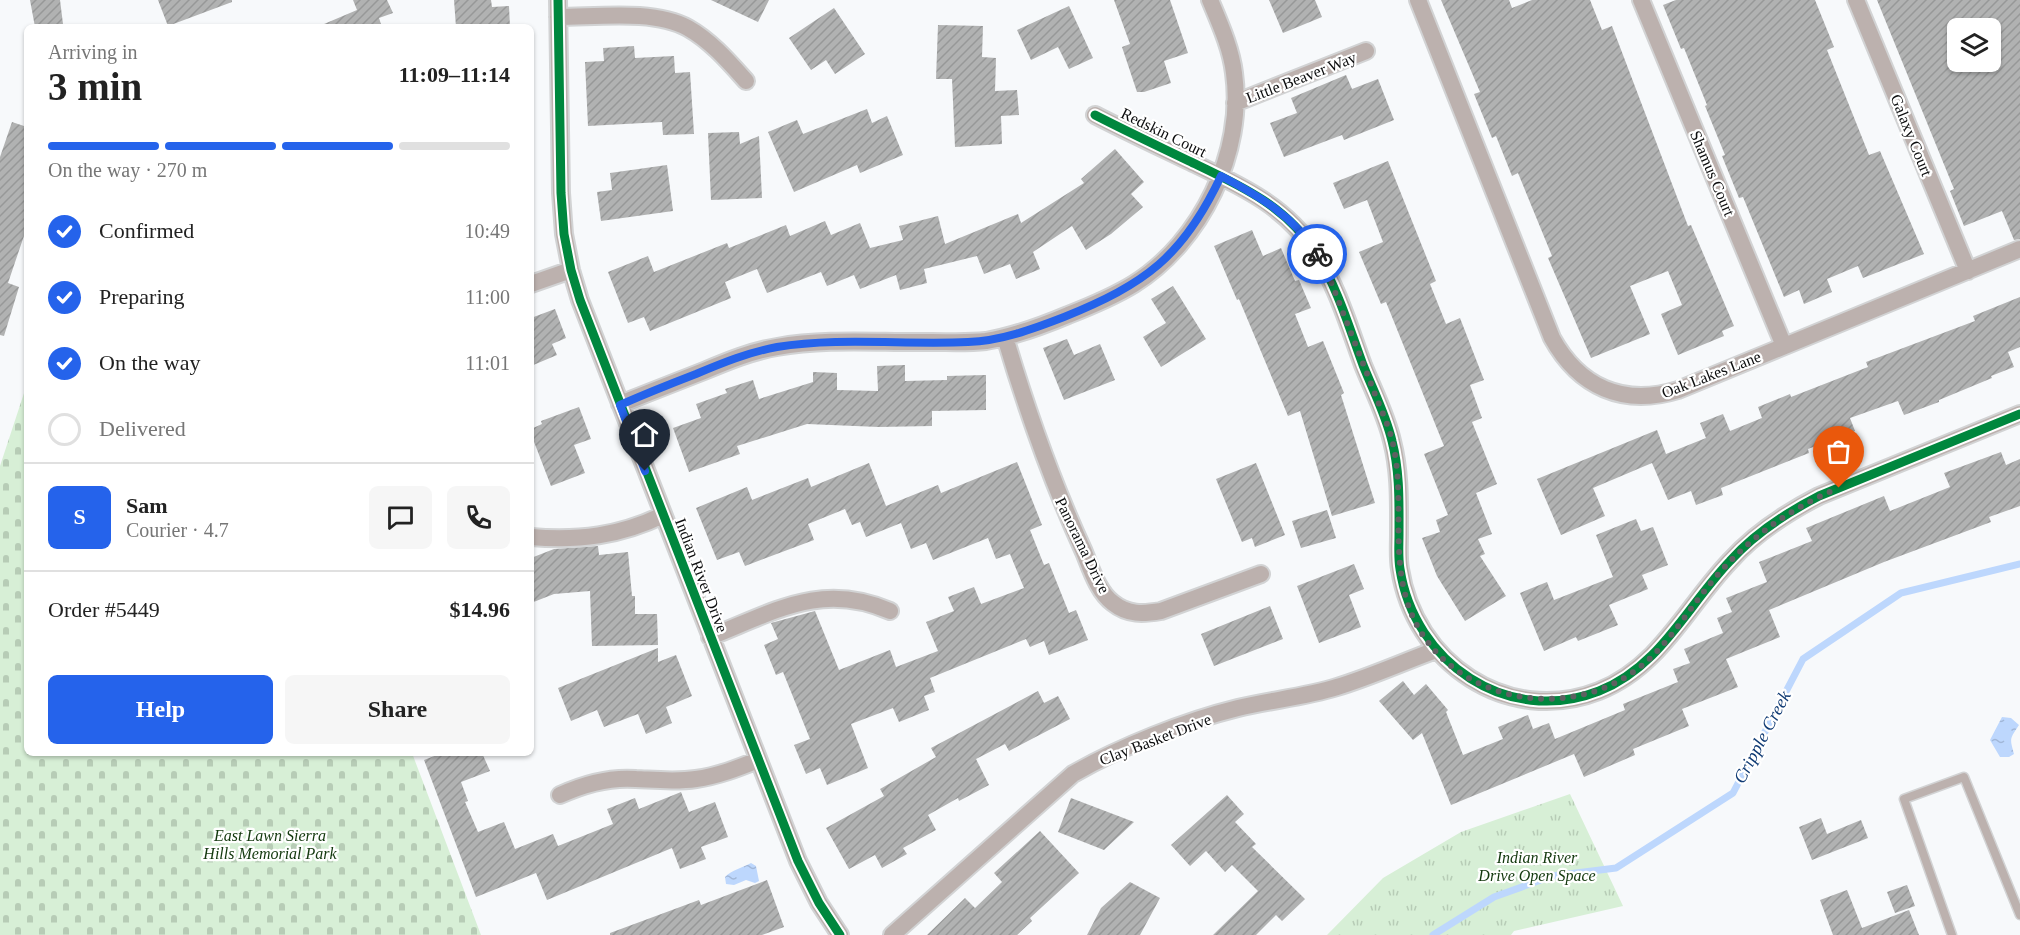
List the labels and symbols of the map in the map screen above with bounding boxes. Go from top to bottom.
street label: Little Beaver Way [1244,49,1359,107]
street label: Galaxy Court [1886,92,1936,179]
street label: Redskin Court [1118,104,1210,161]
street label: Shamus Court [1687,128,1738,219]
courier [1287,224,1347,284]
street label: Oak Lakes Lane [1659,348,1763,401]
pin [619,409,670,471]
pin [1813,426,1864,488]
street label: Panorama Drive [1052,495,1113,596]
street label: Indian River Drive [672,516,731,635]
water label: Cripple Creek [1729,686,1795,787]
street label: Clay Basket Drive [1097,710,1214,770]
park label: East Lawn Sierra Hills Memorial Park [202,827,338,862]
park label: Indian River Drive Open Space [1477,849,1596,885]

